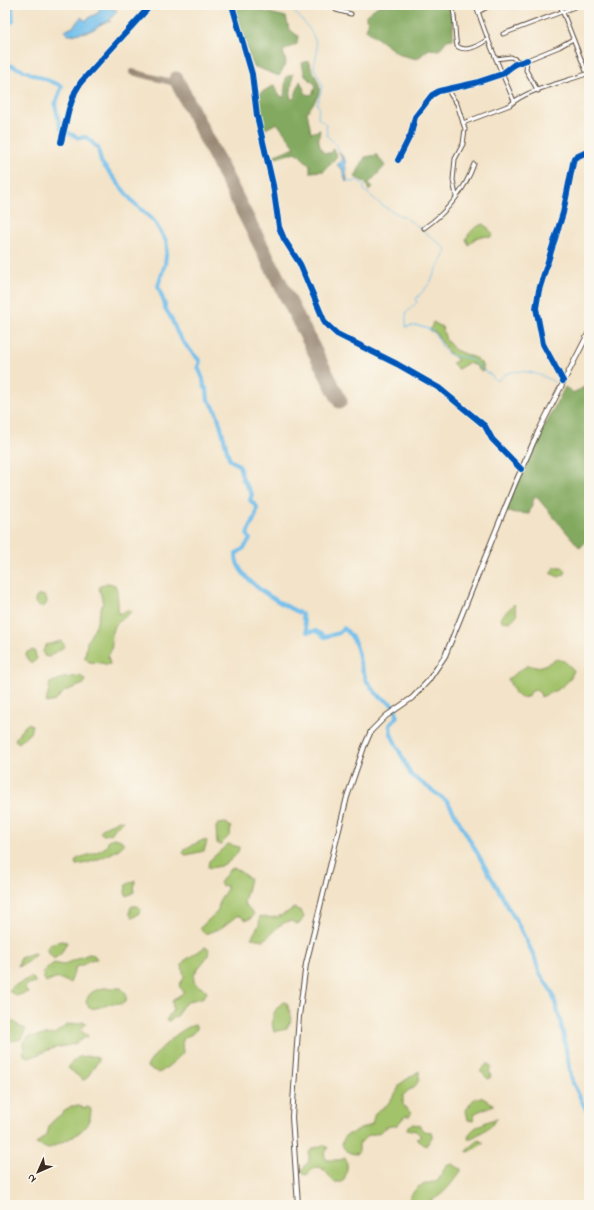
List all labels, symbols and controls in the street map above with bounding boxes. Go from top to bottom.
north arrow [18,1152,58,1192]
text: N [23,1170,40,1187]

